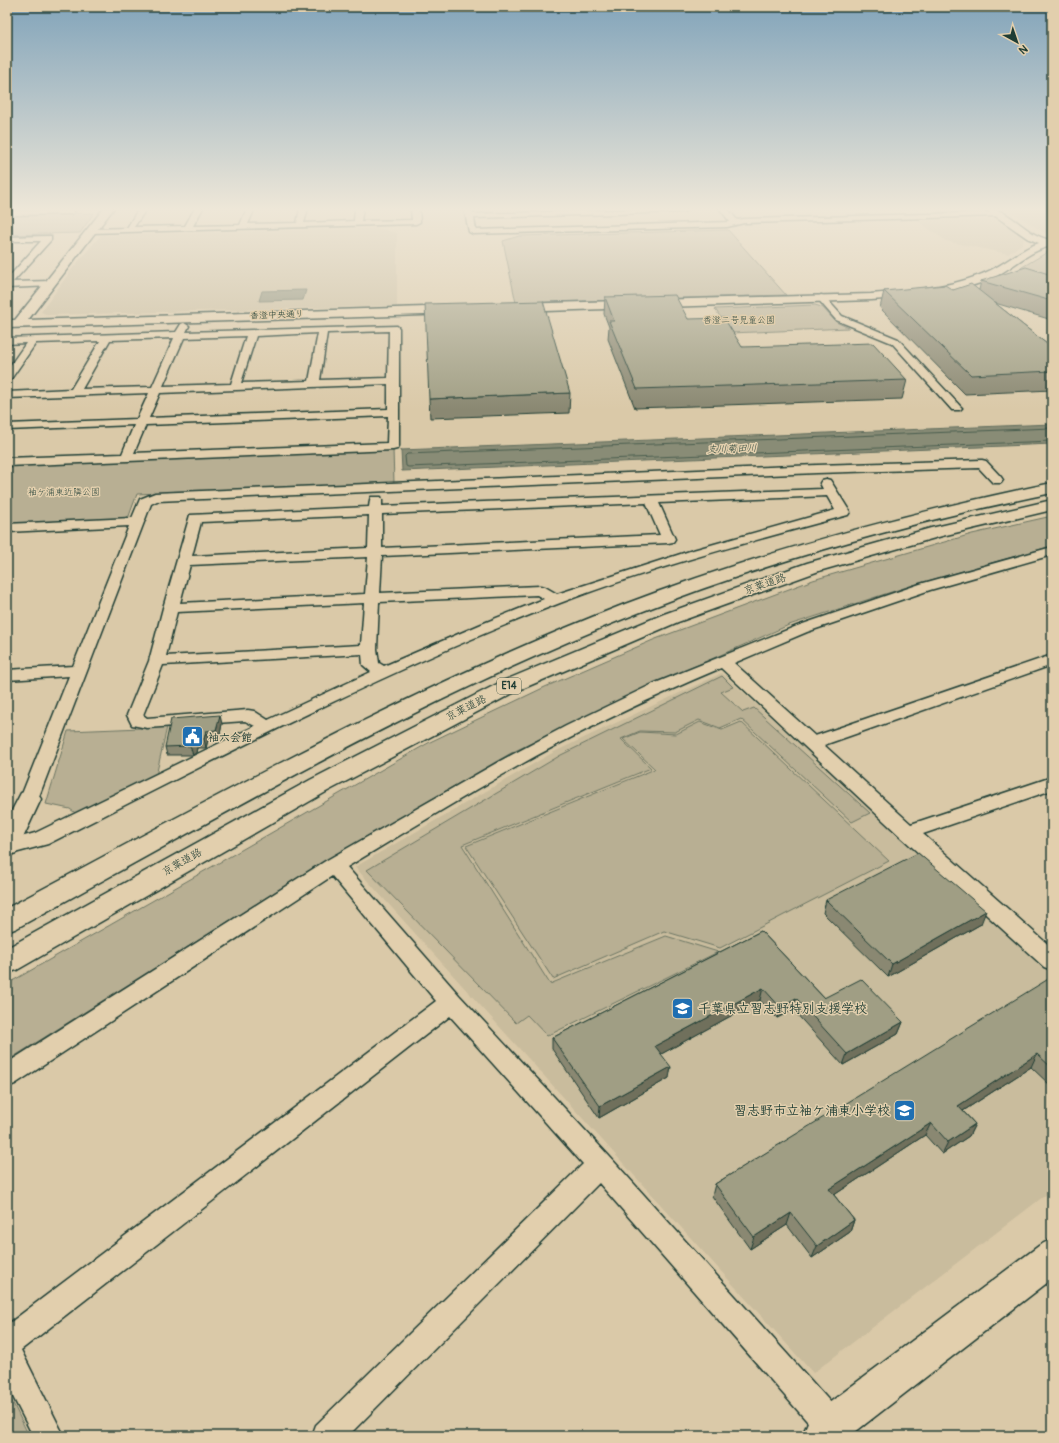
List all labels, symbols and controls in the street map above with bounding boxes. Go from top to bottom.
north arrow [997,22,1037,62]
text: N [1016,42,1030,57]
street label: 香澄中央通り [250,309,304,321]
park label: 香澄二号児童公園 [703,315,775,326]
water label: 支川菊田川 [707,442,757,456]
park label: 袖ケ浦東近隣公園 [28,487,100,498]
street label: 京葉道路 [742,571,788,597]
road number: E14 [497,678,521,694]
street label: 京葉道路 [443,692,489,724]
public building icon: 袖六会館 [179,724,205,750]
place label: 袖六会館 [208,731,252,744]
street label: 京葉道路 [160,845,204,879]
school or university icon: 千葉県立習志野特別支援学校 [670,996,696,1022]
place label: 千葉県立習志野特別支援学校 [698,1001,867,1017]
school or university icon: 習志野市立袖ケ浦東小学校 [892,1098,918,1124]
place label: 習志野市立袖ケ浦東小学校 [734,1103,890,1119]

